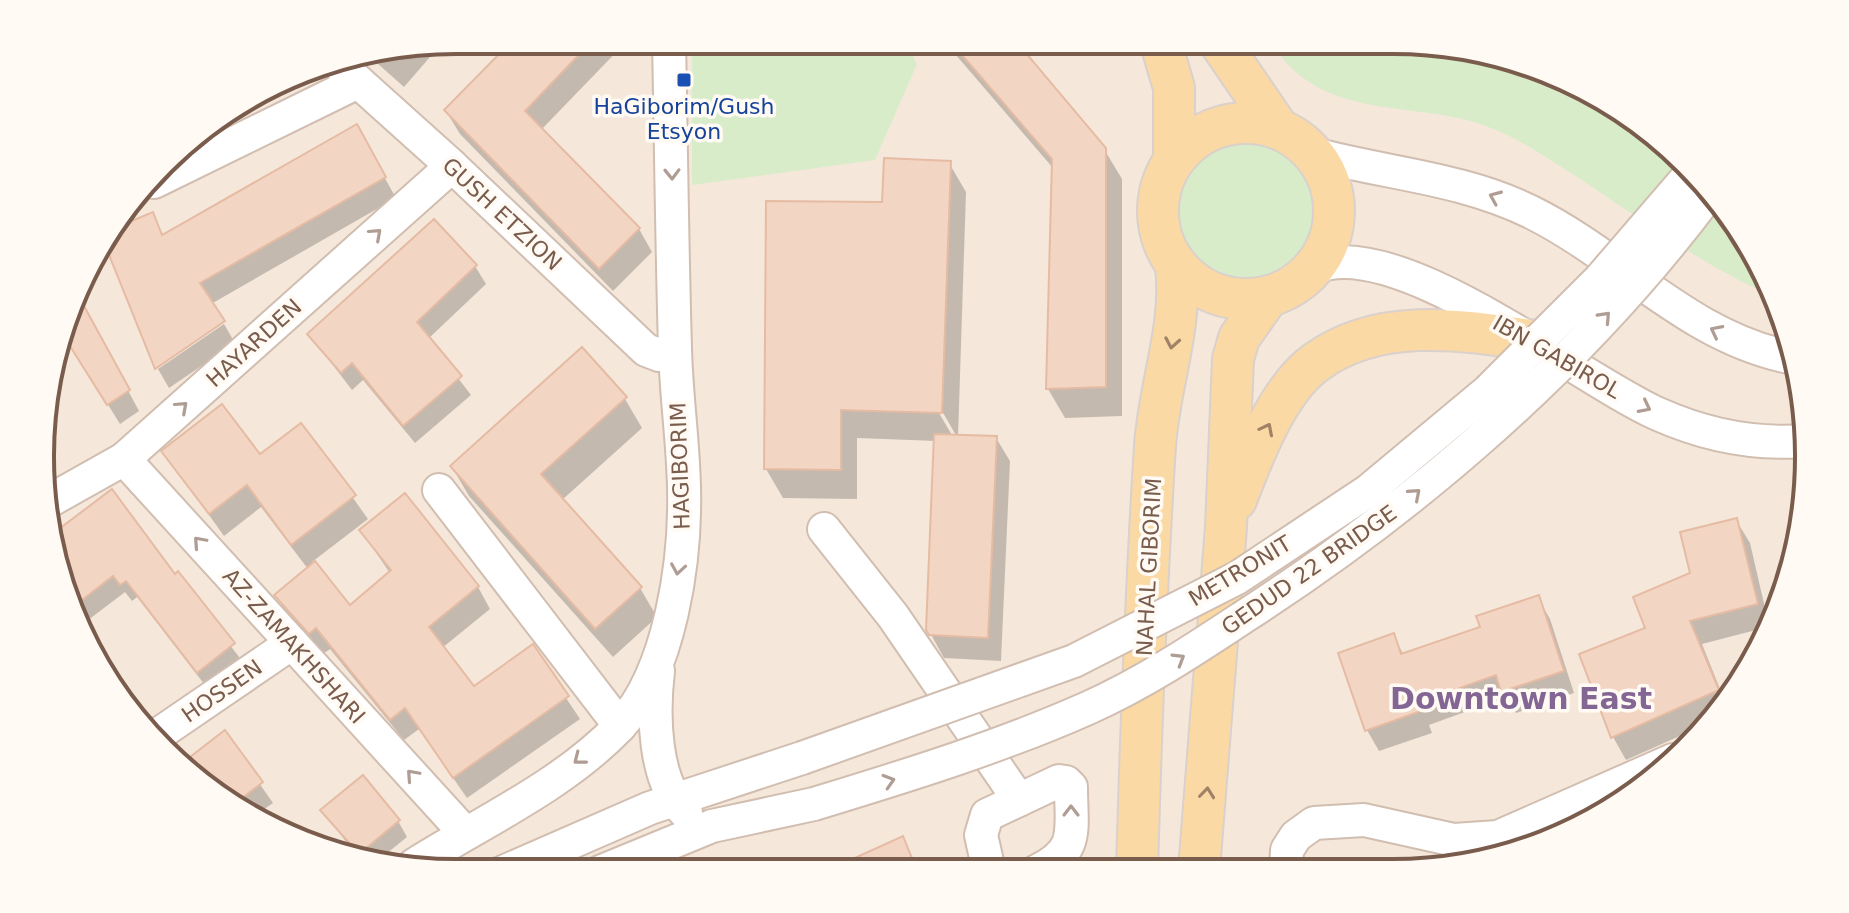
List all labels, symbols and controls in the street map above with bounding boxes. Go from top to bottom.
marker: HaGiborim/Gush Etsyon [675,71,693,89]
place label: HaGiborim/Gush Etsyon [593,94,775,144]
street label: GUSH ETZION [437,153,567,275]
one-way arrow [663,168,681,181]
one-way arrow [1488,190,1503,206]
one-way arrow [366,229,381,244]
street label: HAYARDEN [201,294,307,392]
street label: IBN GABIROL [1489,310,1626,404]
one-way arrow [1596,311,1610,326]
one-way arrow [1710,325,1725,341]
one-way arrow [1165,336,1182,350]
one-way arrow [1636,398,1651,413]
street label: HAGIBORIM [665,402,695,530]
one-way arrow [173,403,188,417]
one-way arrow [1257,423,1273,438]
street label: NAHAL GIBORIM [1132,477,1166,657]
one-way arrow [1406,490,1421,504]
street label: GEDUD 22 BRIDGE [1217,500,1401,640]
street label: METRONIT [1184,530,1296,611]
one-way arrow [195,536,209,551]
one-way arrow [670,562,687,576]
street label: AZ-ZAMAKHSHARI [218,563,370,729]
one-way arrow [1170,653,1185,668]
street label: HOSSEN [177,654,267,728]
district label: Downtown East [1390,681,1652,716]
one-way arrow [573,750,588,764]
one-way arrow [407,770,422,784]
one-way arrow [881,774,895,790]
one-way arrow [1198,786,1215,799]
one-way arrow [1062,804,1080,817]

